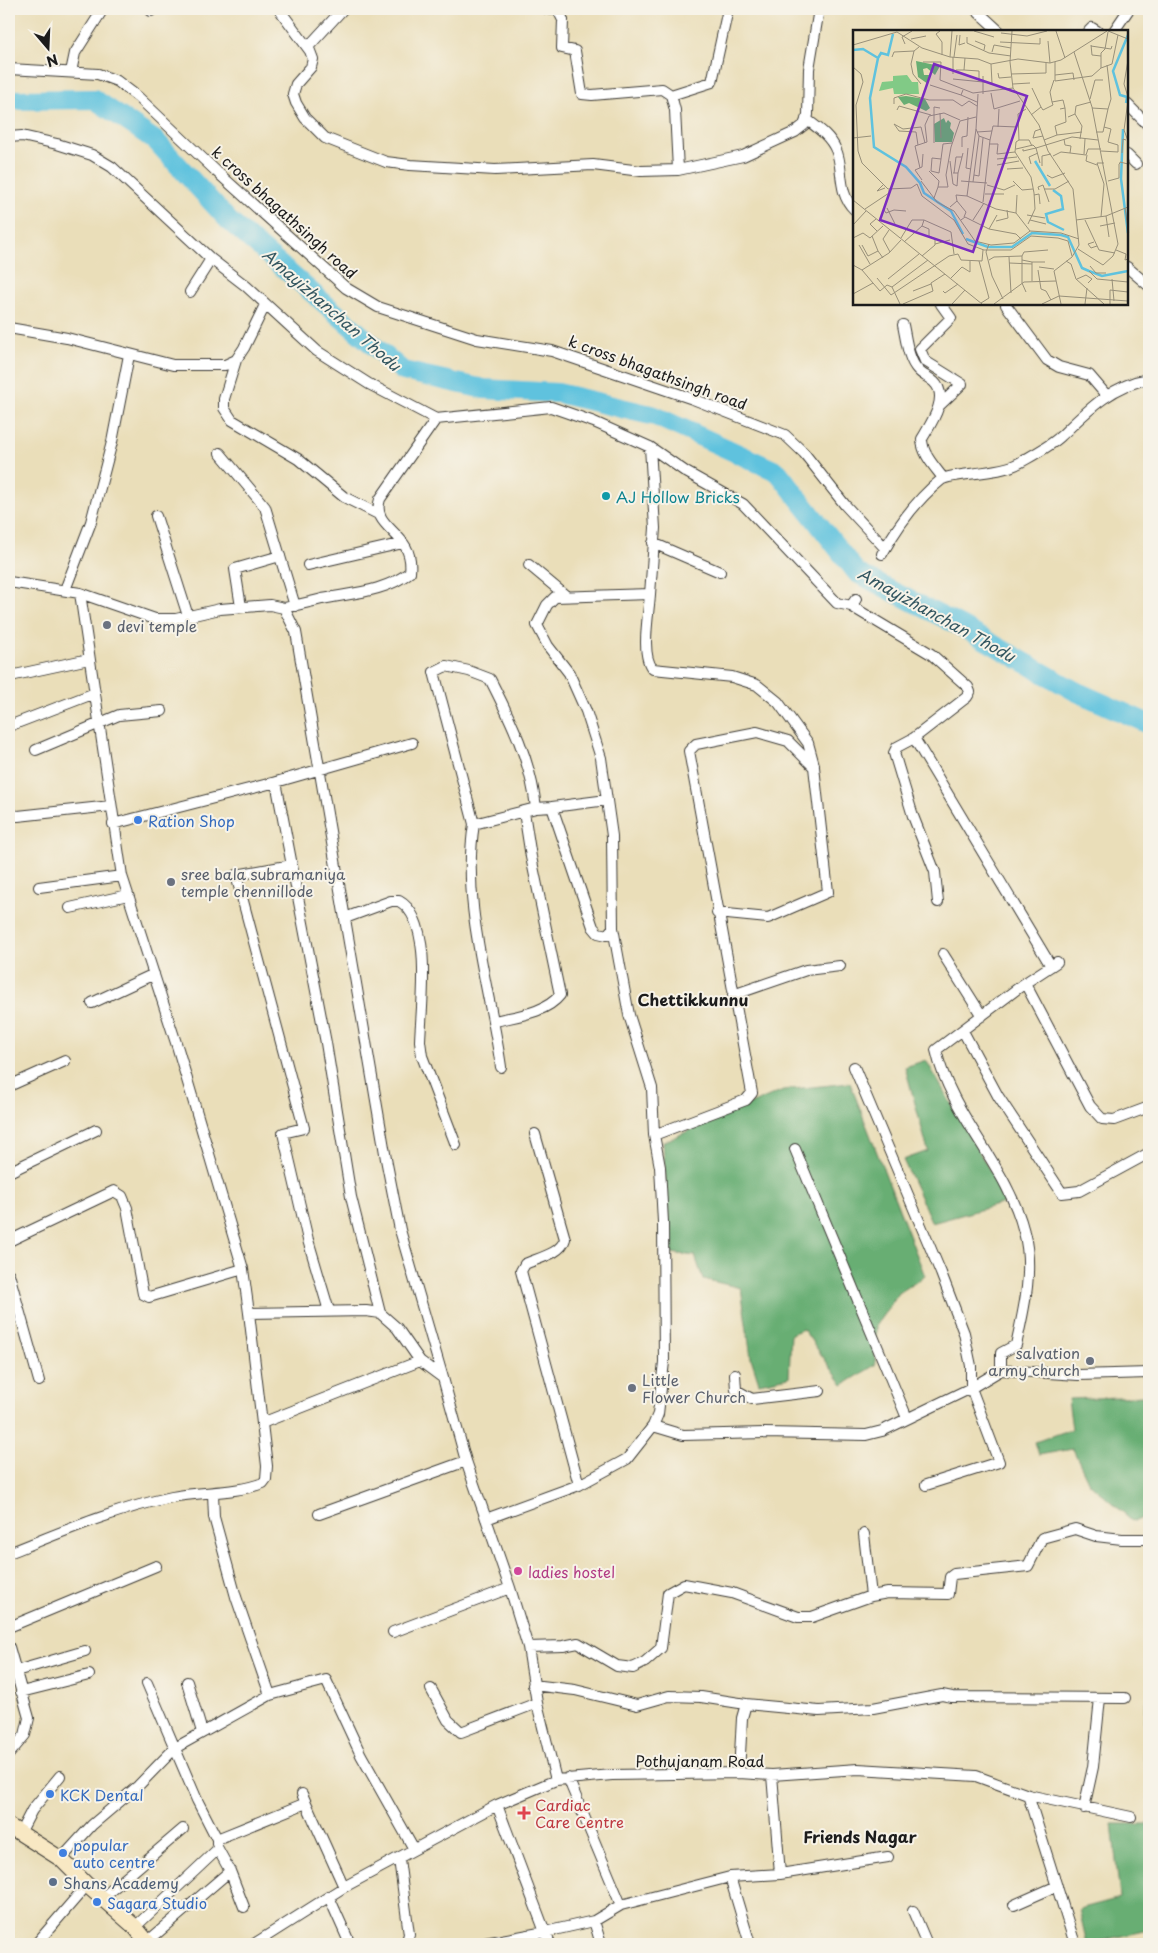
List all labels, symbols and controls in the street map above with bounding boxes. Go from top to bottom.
north arrow [22,22,72,72]
inset map [853,30,1128,305]
text: N [44,49,61,72]
street label: k cross bhagathsingh road [207,140,363,284]
water label: Amayizhanchan Thodu [258,242,408,377]
street label: k cross bhagathsingh road [565,329,751,415]
place label: AJ Hollow Bricks [616,485,740,508]
marker: AJ Hollow Bricks [600,490,612,502]
water label: Amayizhanchan Thodu [854,561,1021,668]
place label: devi temple [117,614,197,637]
marker: devi temple [101,619,113,631]
place label: Ration Shop [148,809,235,832]
marker: Ration Shop [132,814,144,826]
place label: sree bala subramaniya temple chennillode [181,862,346,902]
marker: sree bala subramaniya temple chennillode [165,876,177,888]
district label: Chettikkunnu [638,987,748,1011]
place label: salvation army church [988,1341,1080,1381]
marker: salvation army church [1084,1355,1096,1367]
place label: Little Flower Church [642,1368,746,1408]
marker: Little Flower Church [626,1382,638,1394]
place label: ladies hostel [528,1560,615,1583]
marker: ladies hostel [512,1565,524,1577]
street label: Pothujanam Road [636,1749,765,1772]
place label: KCK Dental [60,1783,144,1806]
marker: KCK Dental [44,1788,56,1800]
place label: Cardiac Care Centre [535,1793,624,1833]
marker: Cardiac Care Centre [517,1806,531,1820]
district label: Friends Nagar [803,1824,918,1848]
place label: popular auto centre [73,1833,155,1873]
marker: popular auto centre [57,1847,69,1859]
place label: Shans Academy [63,1871,179,1894]
marker: Shans Academy [47,1876,59,1888]
place label: Sagara Studio [107,1891,207,1914]
marker: Sagara Studio [91,1896,103,1908]

